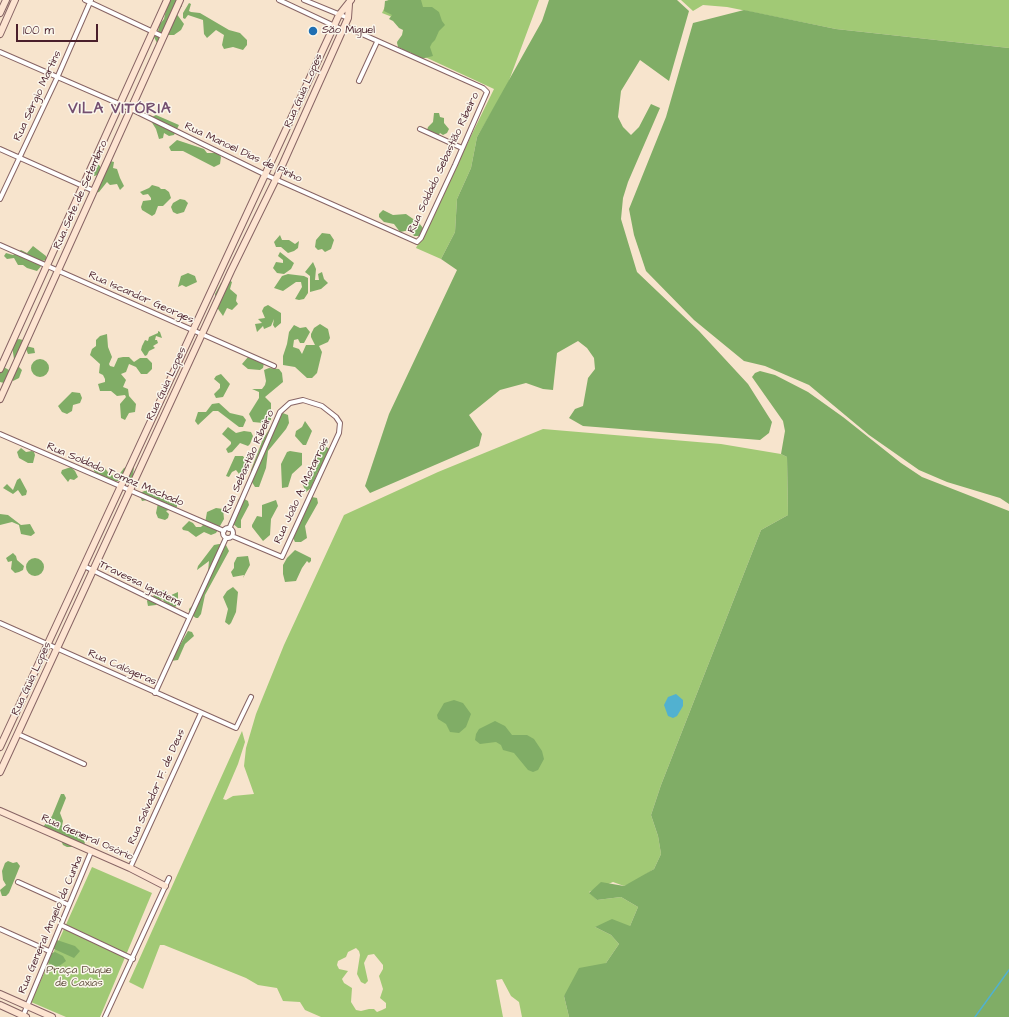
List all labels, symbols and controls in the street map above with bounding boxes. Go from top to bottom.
scale bar [18,16,100,42]
text: 100 m [23,22,54,39]
place label: São Miguel [322,24,375,38]
marker: São Miguel [307,25,319,37]
street label: Rua Sérgio Martins [11,49,65,143]
street label: Rua Guia Lopes [282,52,326,130]
street label: Rua Soldado Sebastião Ribeiro [405,90,483,236]
district label: VILA VITÓRIA [68,101,172,119]
street label: Rua Manoel Dias de Pinho [182,120,304,186]
street label: Rua Sete de Setembro [51,139,111,251]
street label: Rua Iscandor Georges [86,269,196,327]
street label: Rua Guia Lopes [144,345,190,423]
street label: Rua Sebastião Ribeiro [220,408,278,516]
street label: Rua João A. Motarrois [272,436,332,546]
street label: Rua Soldado Tomaz Machado [45,440,185,510]
street label: Travessa Iguatemi [96,558,184,610]
street label: Rua Guia Lopes [9,640,55,718]
street label: Rua Calógeras [86,647,158,689]
street label: Rua Salvador F. de Deus [126,727,188,847]
street label: Rua General Osório [39,812,135,864]
street label: Rua General Angelo da Cunha [16,854,86,996]
park label: Praça Duque de Caxias [46,964,112,990]

